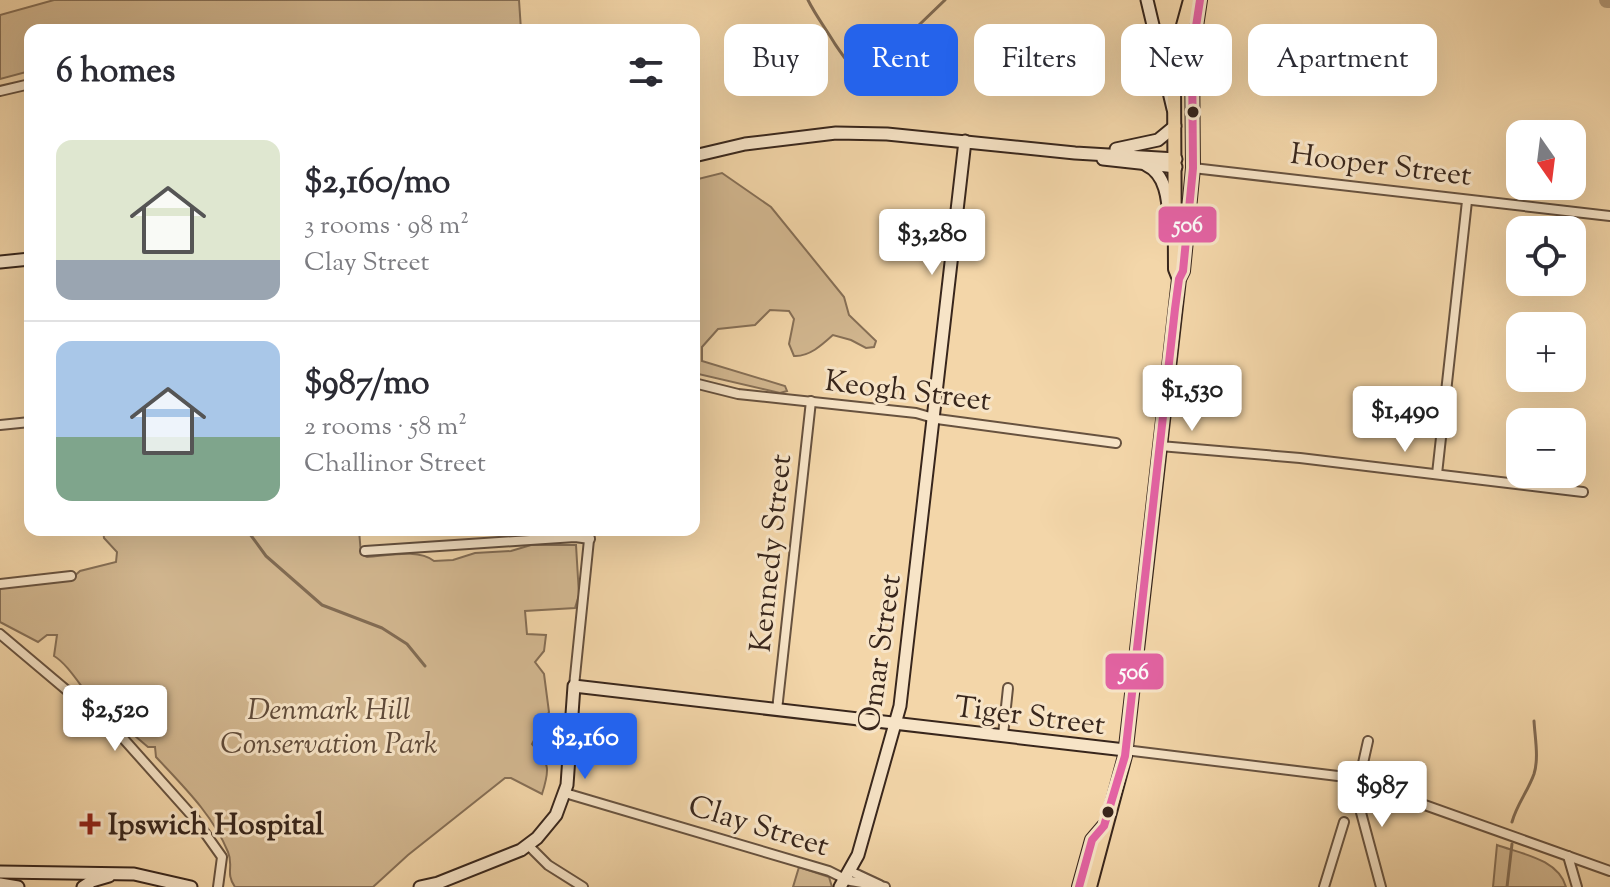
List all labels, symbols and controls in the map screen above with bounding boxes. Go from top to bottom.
chip: Buy [724,24,828,96]
chip: Rent [844,24,958,96]
chip: Filters [974,24,1105,96]
chip: New [1121,24,1232,96]
chip: Apartment [1248,24,1437,96]
text: 6 homes [56,48,175,97]
icon: filters [624,50,668,94]
unlabelled marker [1185,104,1201,120]
north arrow [1506,120,1586,200]
map controls [1506,120,1586,488]
street label: Hooper Street [1288,134,1474,199]
text: $2,160/mo [304,159,450,208]
icon: home [120,172,216,268]
line badge: 506 [1157,205,1218,244]
text: 3 rooms · 98 m² [304,208,469,245]
pin: $3,280 [867,209,997,277]
text: 506 [1171,211,1203,243]
text: $3,280 [897,216,967,253]
button: locate [1506,216,1586,296]
text: Clay Street [304,245,429,282]
button: + [1506,312,1586,392]
text: $987/mo [304,360,430,409]
street label: Keogh Street [822,361,993,424]
pin: $1,530 [1127,365,1257,433]
text: $1,530 [1161,372,1223,409]
icon: home [120,373,216,469]
pin: $1,490 [1340,386,1470,454]
text: $1,490 [1371,393,1439,430]
button: − [1506,408,1586,488]
text: 2 rooms · 58 m² [304,409,467,446]
text: Challinor Street [304,446,486,483]
street label: Kennedy Street [741,452,804,654]
street label: Omar Street [849,572,914,735]
line badge: 506 [1104,652,1165,691]
text: 506 [1117,658,1149,690]
pin: $2,520 [50,685,180,753]
street label: Tiger Street [952,687,1108,748]
park label: Denmark Hill Conservation Park [220,690,438,767]
text: $2,520 [81,692,149,729]
pin: $2,160 [520,713,650,781]
text: $2,160 [551,720,619,757]
pin: $987 [1335,761,1429,829]
text: $987 [1356,768,1408,805]
street label: Clay Street [683,786,834,869]
unlabelled marker [1100,804,1116,820]
place label: Ipswich Hospital [108,805,325,848]
marker: Ipswich Hospital [79,813,101,835]

